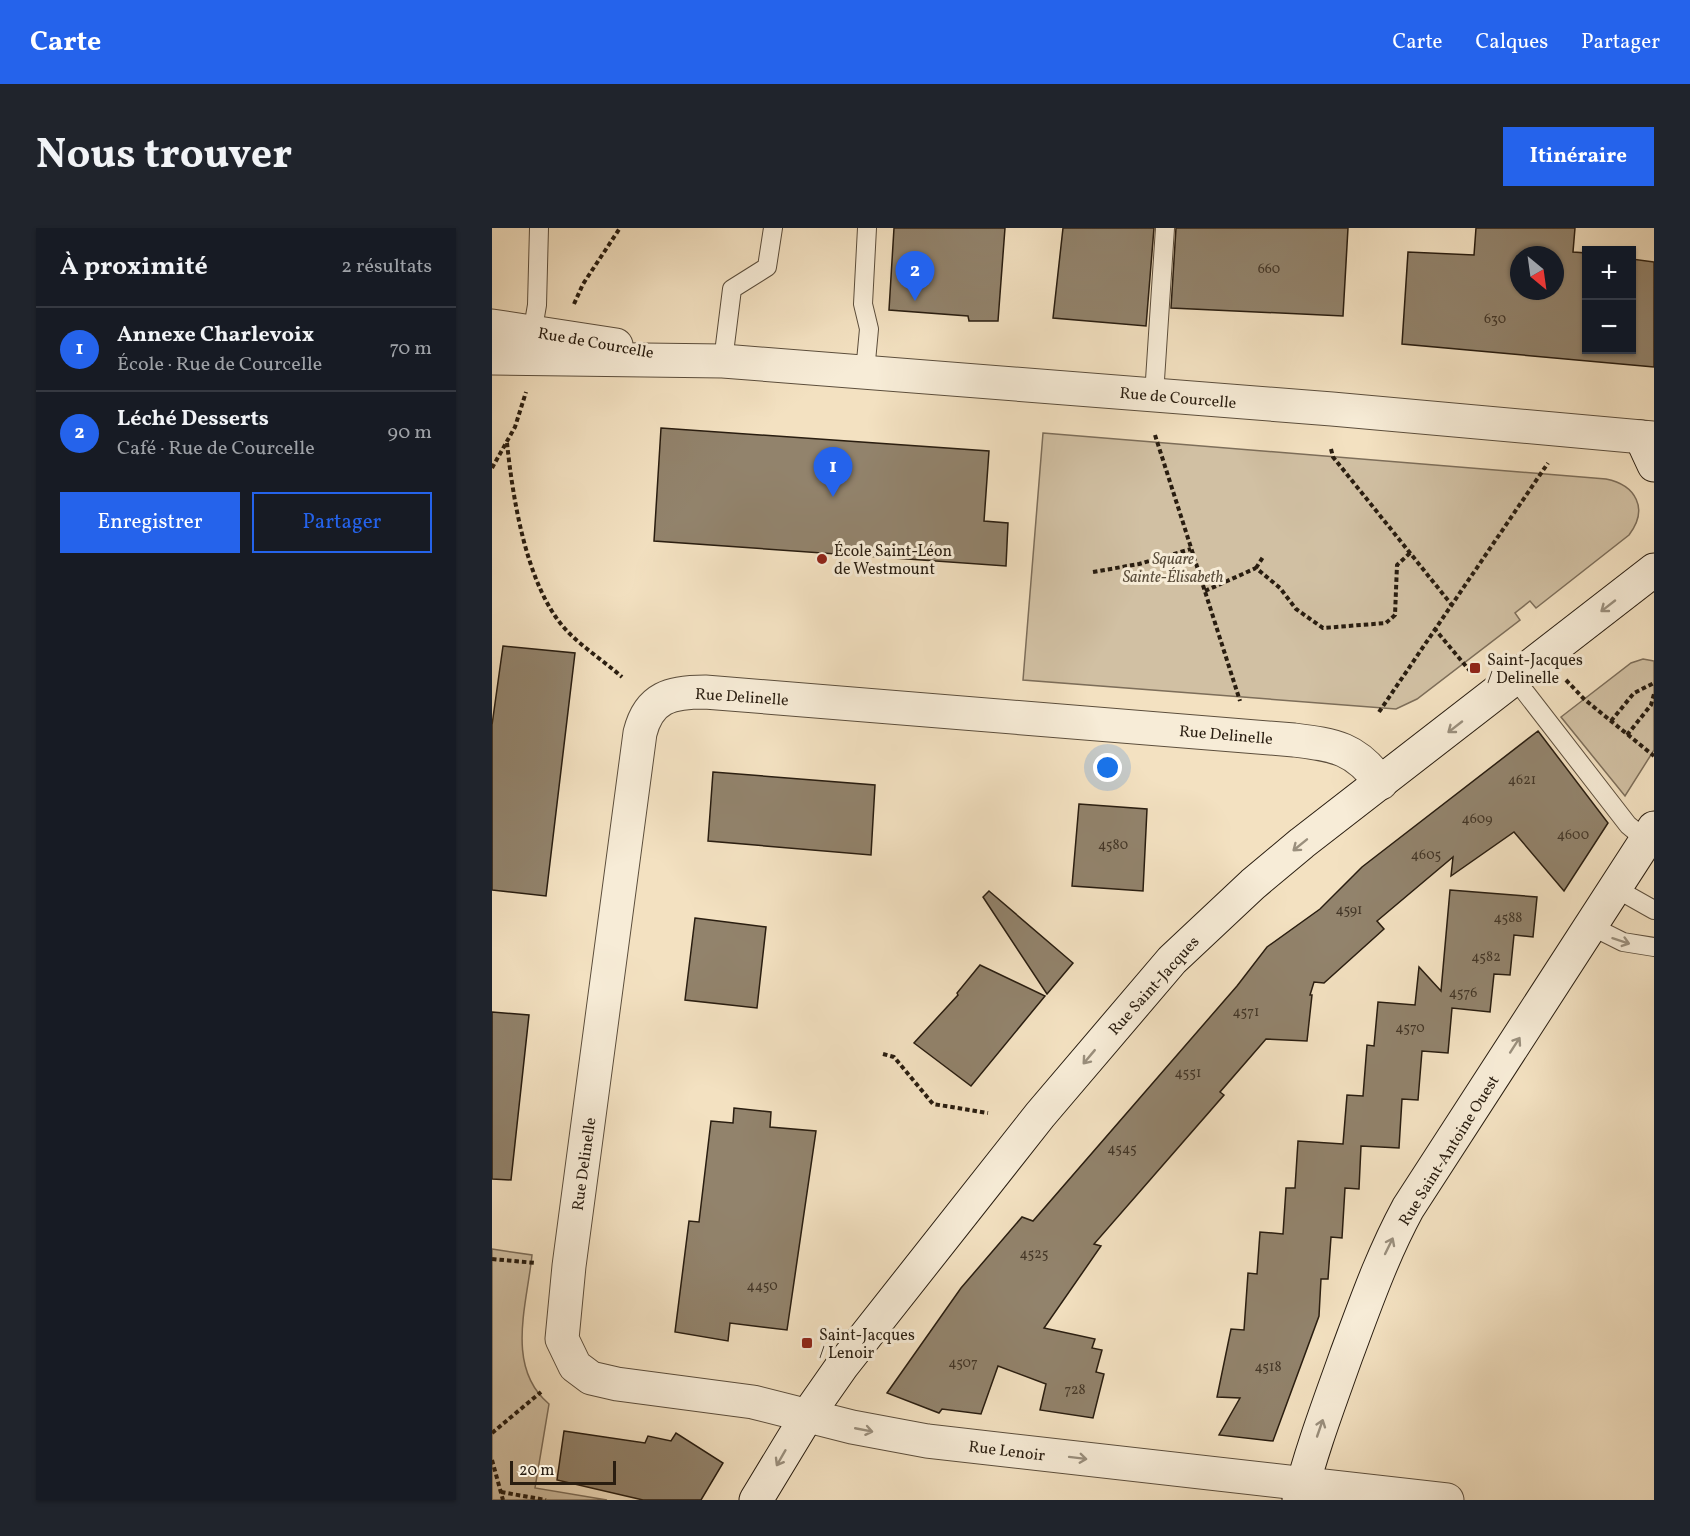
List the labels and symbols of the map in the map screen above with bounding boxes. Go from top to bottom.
north arrow [1510,246,1564,300]
pin: 2 [896,251,934,301]
house number: 660 [1258,260,1280,279]
house number: 630 [1484,310,1506,329]
street label: Rue de Courcelle [536,323,655,365]
street label: Rue de Courcelle [1119,383,1237,415]
pin: 1 [814,448,852,497]
place label: École Saint-Léon de Westmount [834,541,952,581]
park label: Square Sainte-Élisabeth [1123,549,1223,589]
marker: École Saint-Léon de Westmount [815,552,829,566]
one-way arrow [1600,599,1616,612]
place label: Saint-Jacques / Delinelle [1487,650,1583,690]
marker: Saint-Jacques / Delinelle [1468,661,1482,675]
street label: Rue Delinelle [694,684,789,712]
one-way arrow [1447,720,1463,733]
street label: Rue Delinelle [1178,721,1274,751]
your location [1093,753,1122,782]
house number: 4621 [1508,771,1536,790]
house number: 4609 [1461,810,1493,829]
house number: 4600 [1557,826,1589,845]
house number: 4580 [1098,836,1128,855]
one-way arrow [1292,839,1308,852]
house number: 4605 [1411,846,1441,865]
house number: 4591 [1335,901,1363,920]
house number: 4588 [1494,909,1522,928]
street label: Rue Saint-Jacques [1104,932,1205,1041]
one-way arrow [1611,936,1630,947]
house number: 4582 [1471,948,1501,967]
house number: 4576 [1449,984,1477,1003]
house number: 4571 [1233,1003,1259,1022]
house number: 4570 [1395,1019,1425,1038]
one-way arrow [1508,1037,1521,1054]
one-way arrow [1082,1049,1096,1064]
house number: 4551 [1175,1064,1201,1083]
street label: Rue Saint-Antoine Ouest [1394,1071,1505,1231]
street label: Rue Delinelle [568,1116,602,1212]
house number: 4545 [1107,1140,1137,1159]
one-way arrow [1383,1237,1395,1255]
house number: 4525 [1020,1245,1048,1264]
house number: 4450 [746,1277,778,1296]
place label: Saint-Jacques / Lenoir [819,1325,915,1365]
marker: Saint-Jacques / Lenoir [800,1336,814,1350]
house number: 4507 [948,1354,978,1373]
house number: 4518 [1254,1358,1282,1377]
house number: 728 [1064,1381,1086,1400]
one-way arrow [1315,1419,1326,1438]
one-way arrow [854,1425,873,1436]
street label: Rue Lenoir [967,1436,1047,1468]
one-way arrow [775,1449,787,1466]
one-way arrow [1067,1453,1087,1464]
scale bar [510,1458,616,1486]

